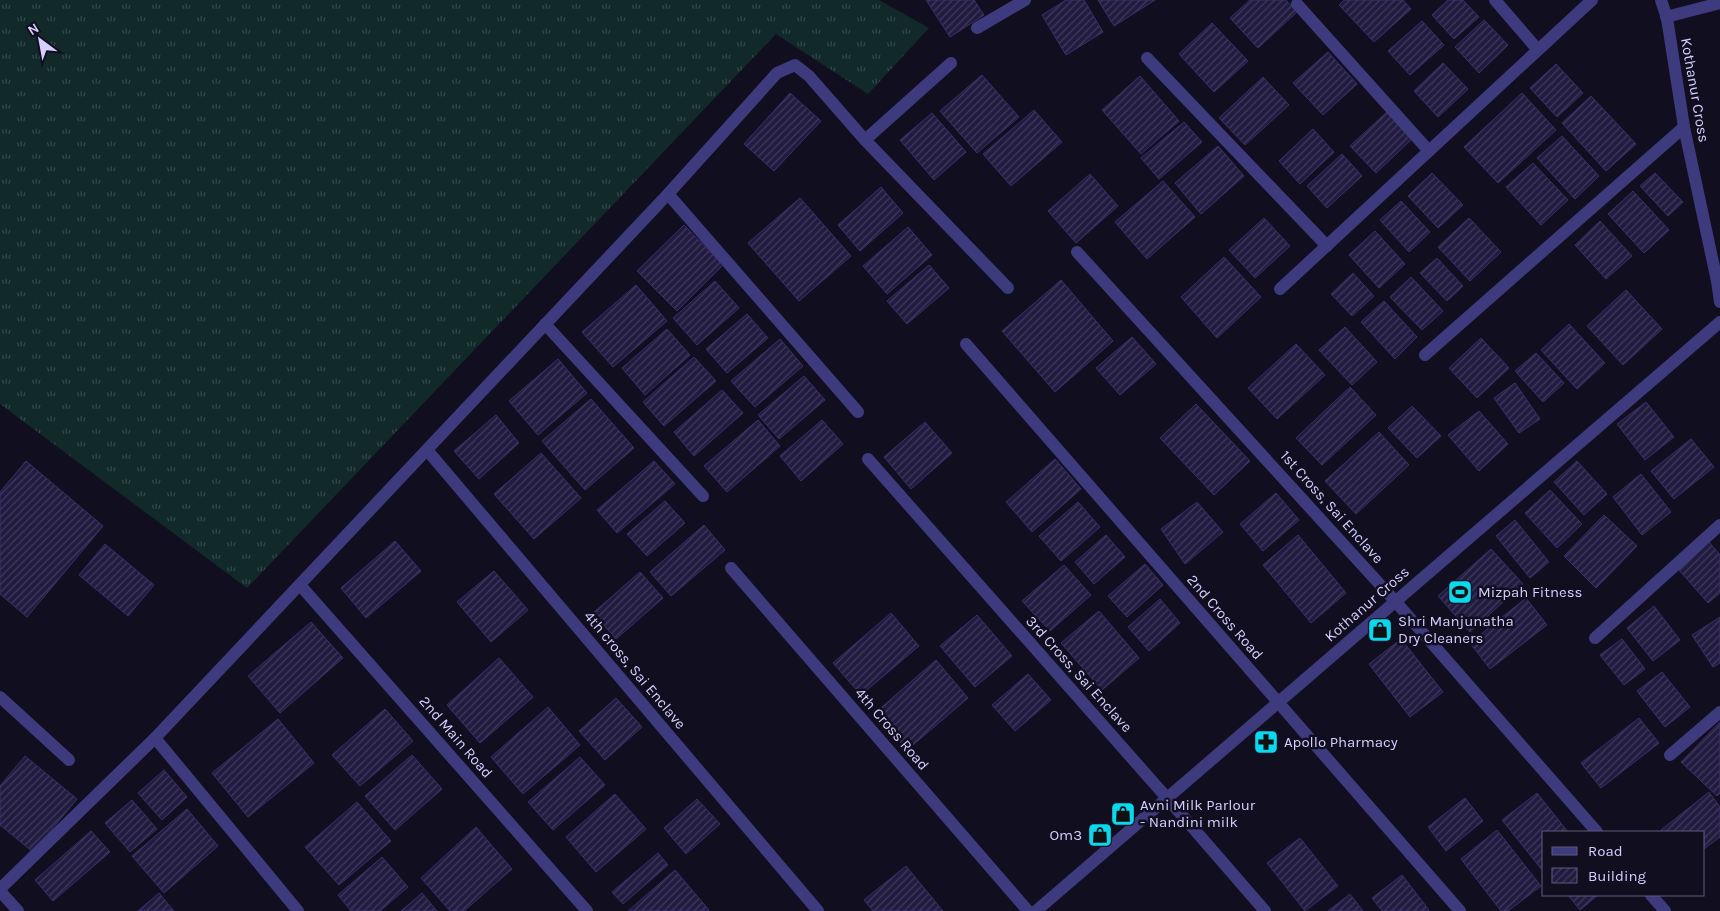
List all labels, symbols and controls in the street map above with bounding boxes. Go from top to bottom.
north arrow [15,15,65,65]
text: N [25,20,42,39]
street label: Kothanur Cross [1677,36,1713,144]
street label: 1st Cross, Sai Enclave [1277,447,1387,567]
street label: Kothanur Cross [1321,562,1413,646]
street label: 2nd Cross Road [1183,571,1267,663]
sports icon: Mizpah Fitness [1447,579,1473,605]
place label: Mizpah Fitness [1478,583,1582,601]
street label: 4th cross, Sai Enclave [580,607,690,733]
street label: 3rd Cross, Sai Enclave [1022,612,1136,736]
place label: Shri Manjunatha Dry Cleaners [1398,612,1514,647]
shop icon: Shri Manjunatha Dry Cleaners [1367,617,1393,643]
street label: 4th Cross Road [851,684,933,774]
street label: 2nd Main Road [415,692,497,782]
pharmacy icon: Apollo Pharmacy [1253,729,1279,755]
place label: Apollo Pharmacy [1284,733,1398,751]
place label: Avni Milk Parlour - Nandini milk [1140,796,1256,831]
shop icon: Avni Milk Parlour - Nandini milk [1110,801,1136,827]
shop icon: Om3 [1087,822,1113,848]
place label: Om3 [1049,826,1082,844]
legend [1542,831,1705,896]
text: Road [1588,842,1623,860]
text: Building [1588,867,1646,885]

